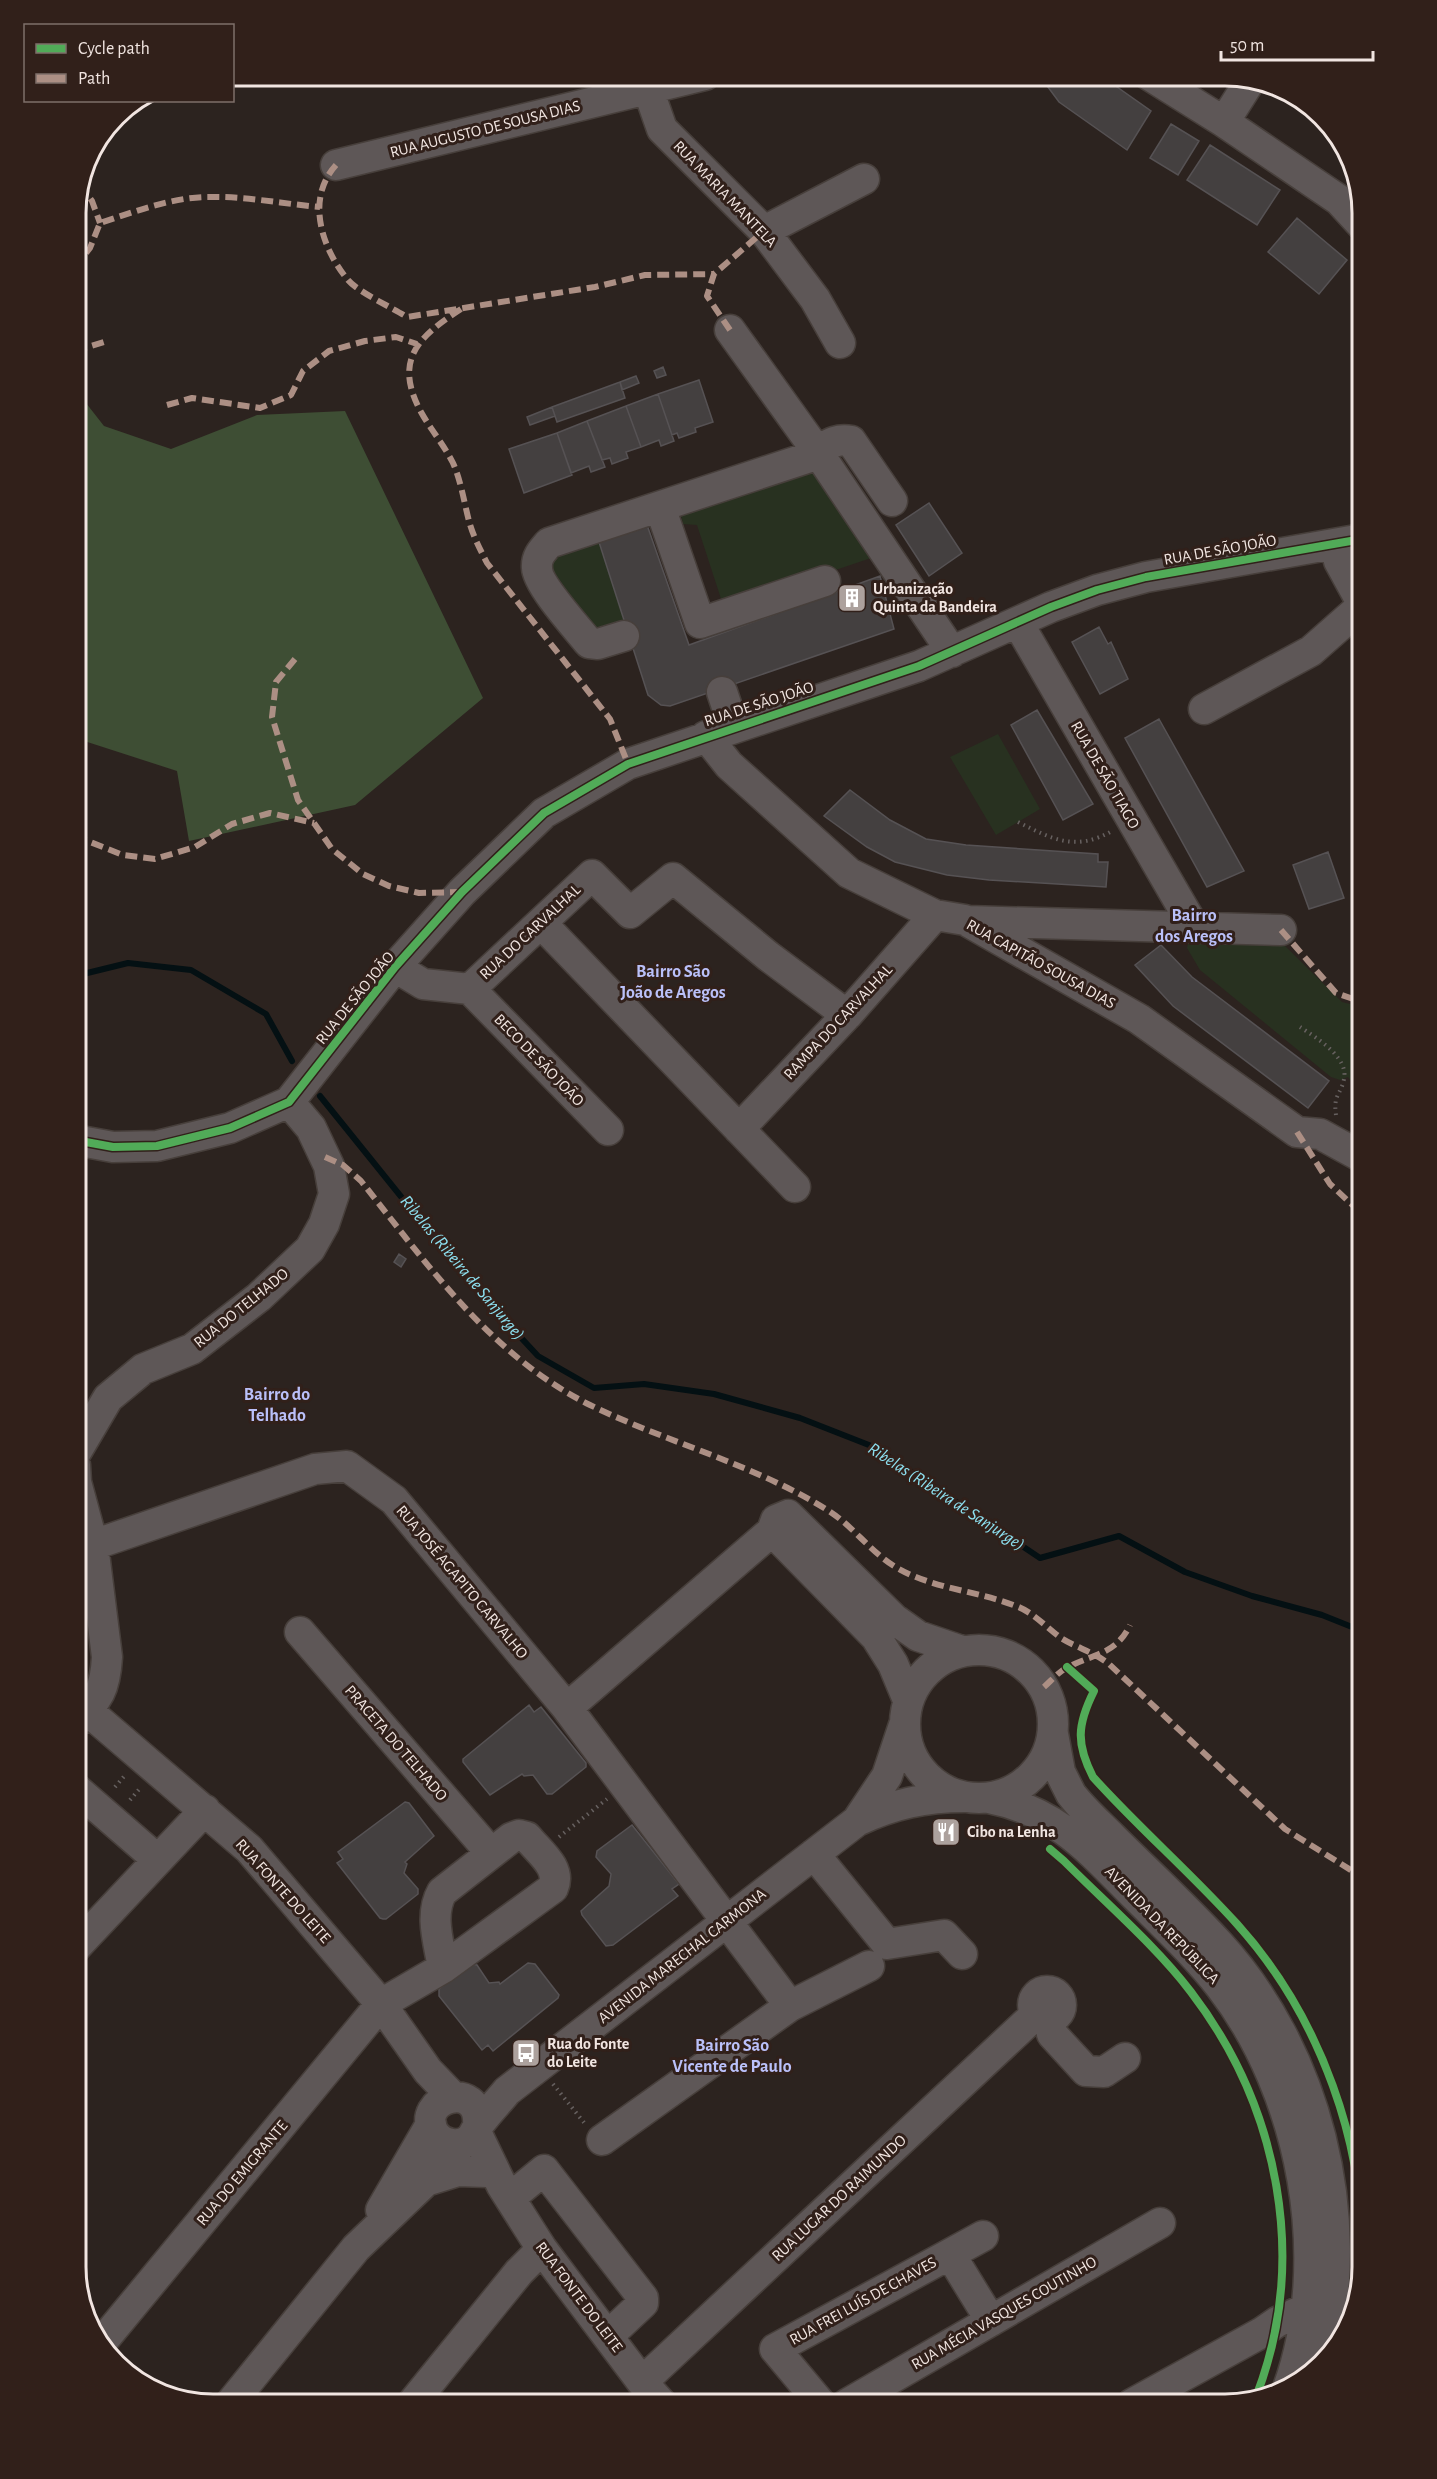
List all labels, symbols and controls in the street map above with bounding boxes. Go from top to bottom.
legend [24,24,234,102]
scale bar [1221,24,1372,62]
text: 50 m [1230,37,1264,55]
text: Cycle path [78,40,150,58]
text: Path [78,70,110,88]
street label: RUA AUGUSTO DE SOUSA DIAS [388,98,582,160]
street label: RUA MARIA MANTELA [670,138,780,250]
street label: RUA DE SÃO JOÃO [1162,530,1278,568]
place label: Urbanização Quinta da Bandeira [873,581,997,616]
building icon: Urbanização Quinta da Bandeira [836,582,868,614]
street label: RUA DE SÃO JOÃO [702,677,816,729]
street label: RUA DE SÃO TIAGO [1068,718,1144,831]
street label: RUA DO CARVALHAL [477,881,584,982]
district label: Bairro dos Aregos [1155,907,1233,946]
street label: RUA CAPITÃO SOUSA DIAS [964,915,1119,1012]
street label: RUA DE SÃO JOÃO [311,947,397,1047]
street label: RAMPA DO CARVALHAL [781,961,896,1083]
district label: Bairro São João de Aregos [620,963,726,1002]
street label: BECO DE SÃO JOÃO [491,1010,588,1109]
water label: Ribelas (Ribeira de Sanjurge) [396,1192,528,1344]
street label: RUA DO TELHADO [191,1265,291,1351]
district label: Bairro do Telhado [244,1386,310,1425]
water label: Ribelas (Ribeira de Sanjurge) [864,1440,1028,1554]
street label: RUA JOSÉ AGAPITO CARVALHO [393,1501,532,1662]
street label: PRACETA DO TELHADO [342,1682,450,1804]
restaurant icon: Cibo na Lenha [930,1816,962,1848]
place label: Cibo na Lenha [967,1824,1056,1840]
street label: RUA FONTE DO LEITE [232,1836,334,1946]
street label: AVENIDA DA REPÚBLICA [1102,1862,1224,1987]
street label: AVENIDA MARECHAL CARMONA [595,1886,769,2026]
place label: Rua do Fonte do Leite [547,2036,630,2070]
bus stop icon: Rua do Fonte do Leite [510,2037,542,2069]
district label: Bairro São Vicente de Paulo [672,2037,792,2076]
street label: RUA DO EMIGRANTE [194,2117,291,2229]
street label: RUA LUGAR DO RAIMUNDO [769,2132,909,2264]
street label: RUA FONTE DO LEITE [533,2239,626,2355]
street label: RUA FREI LUÍS DE CHAVES [786,2252,939,2348]
street label: RUA MÉCIA VASQUES COUTINHO [908,2252,1100,2373]

